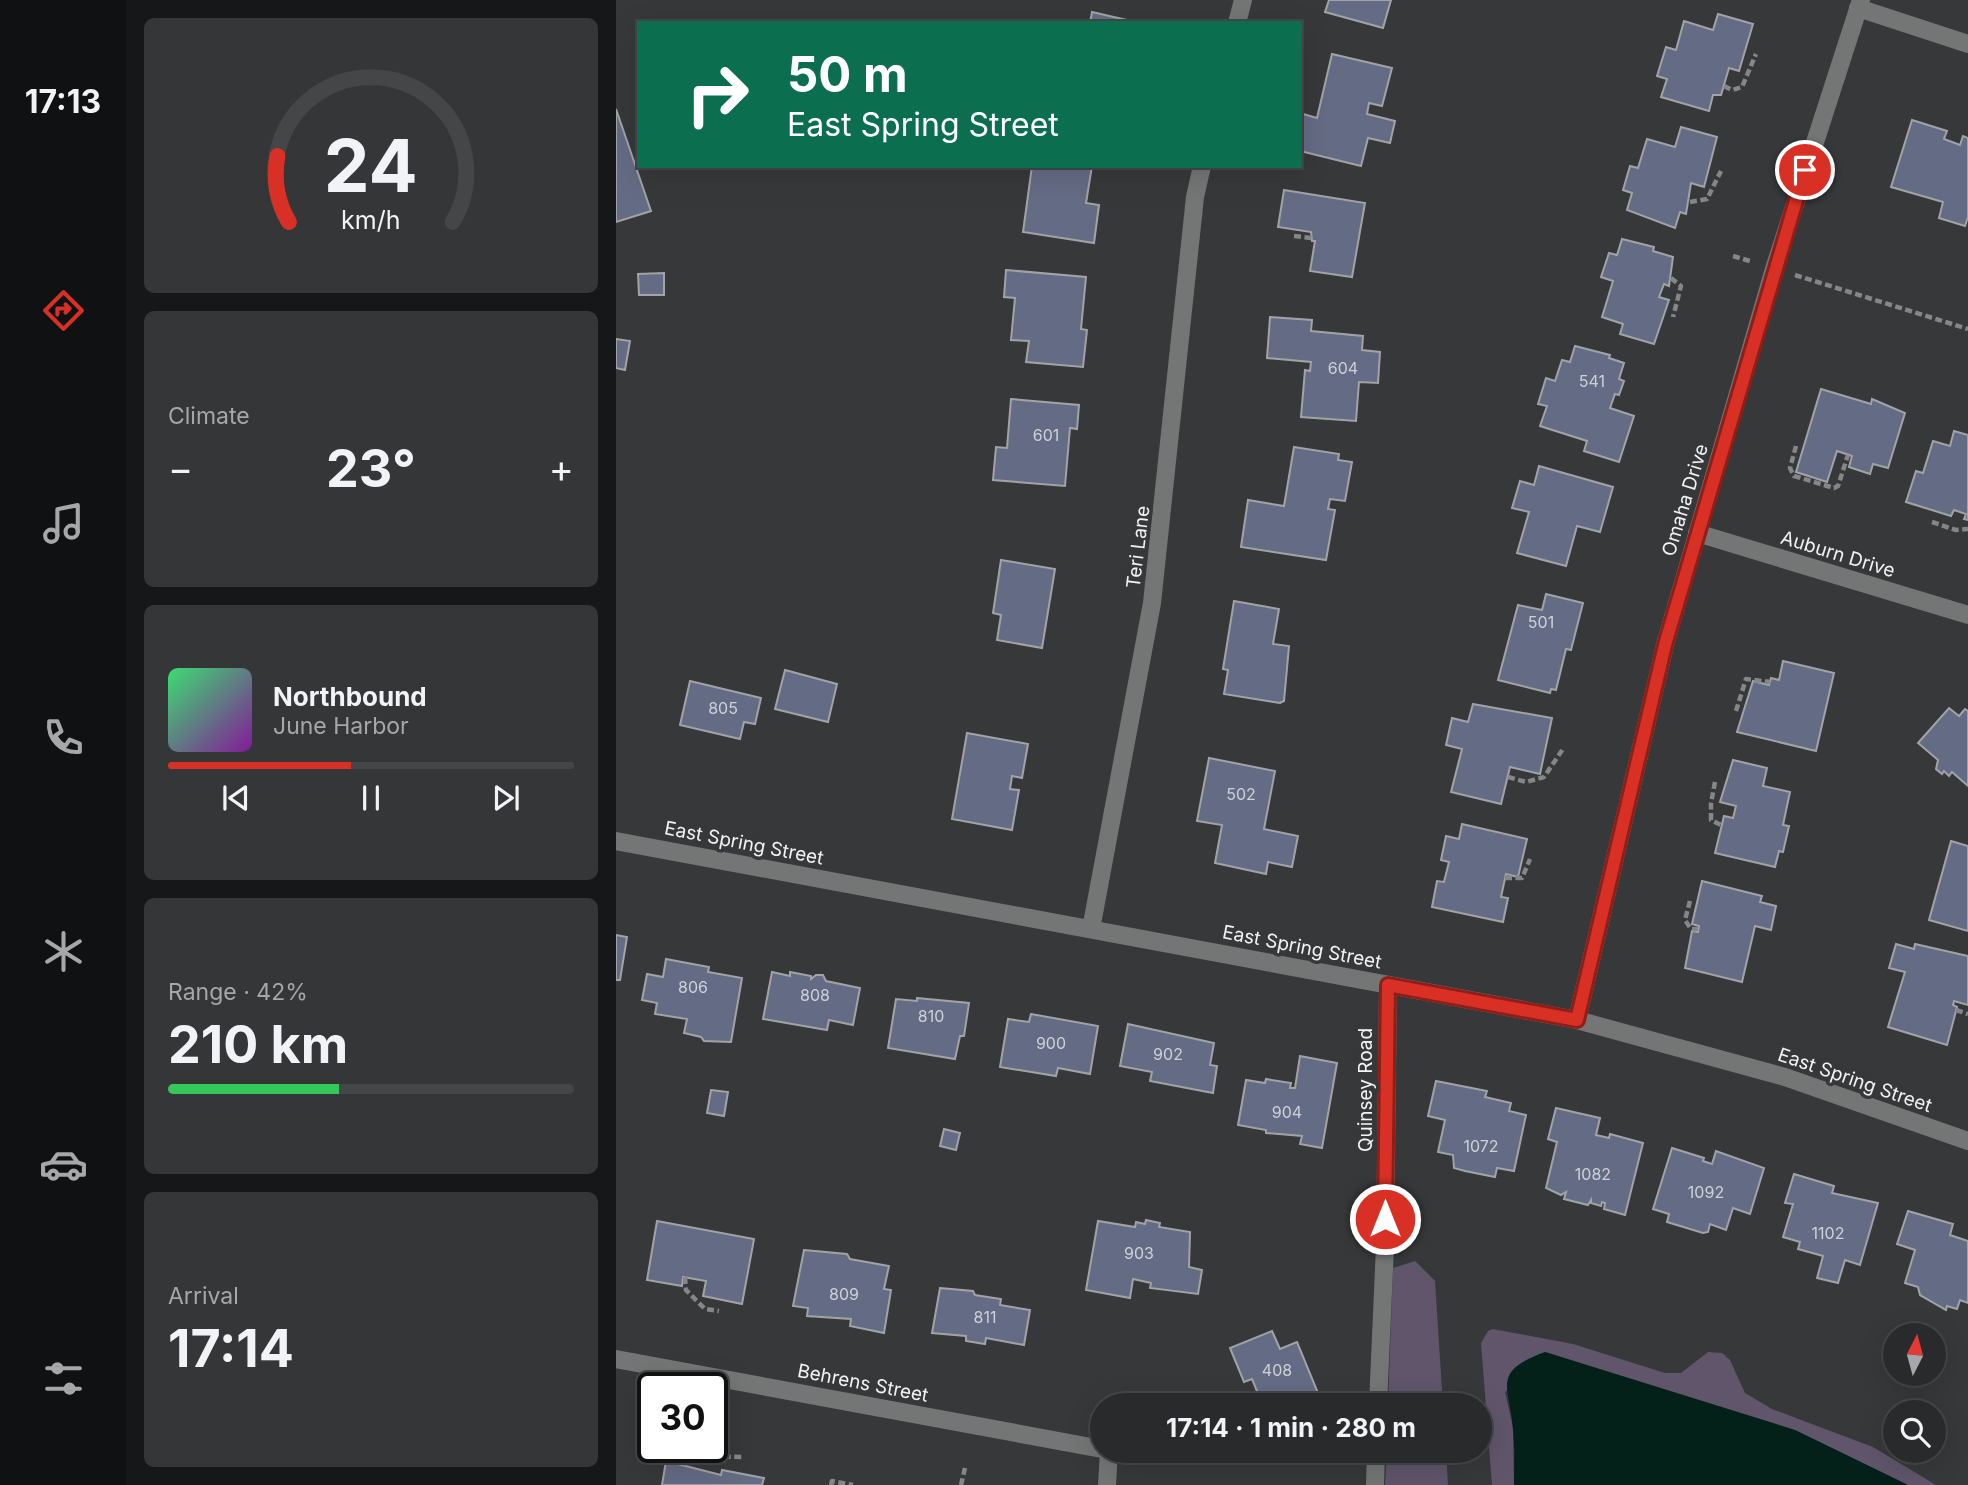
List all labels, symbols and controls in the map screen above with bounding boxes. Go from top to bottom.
text: 50 m [787,45,908,104]
icon: right [672,49,763,140]
text: 17:13 [25,82,101,121]
text: East Spring Street [787,105,1059,144]
text: 24 [324,121,418,210]
pin [1775,140,1835,200]
icon: arrive [1786,151,1824,189]
text: km/h [341,205,401,235]
icon: directions [39,286,88,335]
house number: 604 [1328,358,1358,378]
house number: 541 [1579,371,1605,391]
text: Climate [168,402,250,430]
house number: 601 [1033,425,1059,445]
text: 23° [326,437,416,500]
street label: Omaha Drive [1657,441,1713,559]
text: − [168,445,193,491]
text: + [549,445,574,491]
icon: music [39,499,88,548]
street label: Teri Lane [1122,504,1154,590]
street label: Auburn Drive [1778,526,1898,582]
house number: 501 [1528,612,1554,632]
text: Northbound [273,681,427,712]
house number: 805 [708,698,738,718]
text: June Harbor [273,712,409,740]
icon: phone [39,713,88,762]
icon: previous [217,779,255,817]
icon: pause [352,779,390,817]
icon: next [487,779,525,817]
house number: 502 [1226,784,1256,804]
street label: East Spring Street [663,816,825,870]
street label: East Spring Street [1221,920,1383,974]
icon: climate [39,927,88,976]
house number: 806 [678,977,708,997]
text: Range · 42% [168,978,308,1006]
house number: 808 [800,985,830,1005]
house number: 810 [918,1006,944,1026]
text: 210 km [168,1013,348,1076]
street label: Quinsey Road [1354,1028,1377,1152]
house number: 900 [1036,1033,1066,1053]
street label: East Spring Street [1775,1043,1935,1117]
house number: 902 [1153,1044,1183,1064]
house number: 904 [1272,1102,1302,1122]
house number: 1072 [1463,1136,1499,1156]
icon: car [39,1140,88,1189]
house number: 1082 [1575,1164,1611,1184]
position arrow [1348,1182,1422,1256]
house number: 1092 [1688,1182,1724,1202]
house number: 1102 [1812,1223,1844,1243]
house number: 903 [1124,1243,1154,1263]
text: Arrival [168,1282,239,1310]
house number: 809 [829,1284,859,1304]
house number: 811 [974,1307,996,1327]
text: 17:14 [168,1317,294,1380]
north arrow [1883,1323,1946,1386]
map controls [1883,1323,1946,1463]
icon: filters [39,1354,88,1403]
street label: Behrens Street [796,1359,930,1407]
house number: 408 [1262,1360,1292,1380]
speed limit sign: 30 [637,1372,728,1463]
button: search [1883,1400,1946,1463]
text: 17:14 · 1 min · 280 m [1166,1412,1416,1443]

